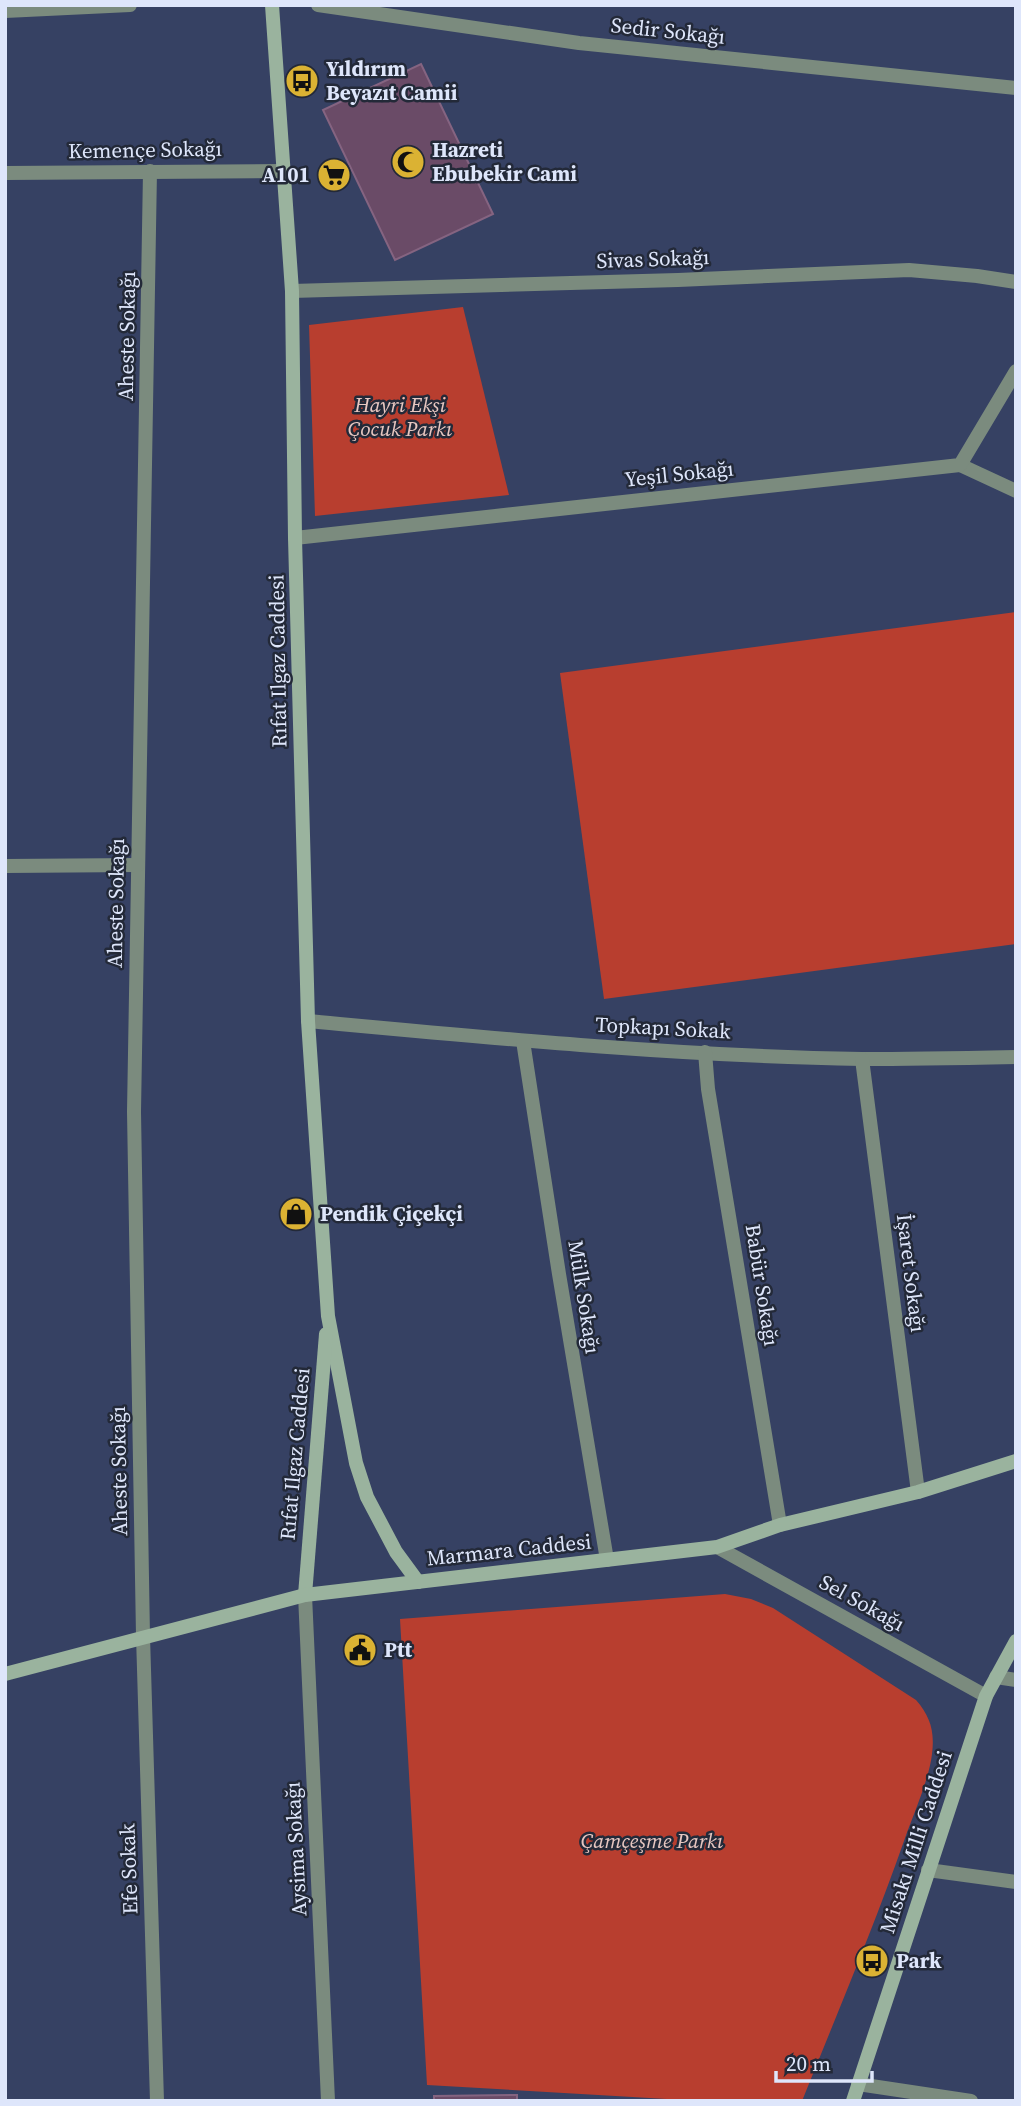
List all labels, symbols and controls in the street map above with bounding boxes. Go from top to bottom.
street label: Sedir Sokağı [610,10,727,51]
place label: Yıldırım Beyazıt Camii [326,54,458,107]
bus stop icon: Yıldırım Beyazıt Camii [283,62,321,100]
street label: Kemençe Sokağı [68,134,222,165]
place label: Hazreti Ebubekir Cami [432,135,577,188]
mosque icon: Hazreti Ebubekir Cami [389,143,427,181]
supermarket icon: A101 [315,156,353,194]
place label: A101 [262,160,310,189]
street label: Sivas Sokağı [596,242,710,275]
street label: Aheste Sokağı [111,271,142,401]
park label: Hayri Ekşi Çocuk Parkı [348,390,453,443]
street label: Yeşil Sokağı [623,453,735,494]
street label: Rıfat Ilgaz Caddesi [261,574,294,748]
street label: Aheste Sokağı [100,838,131,968]
street label: Topkapı Sokak [595,1009,732,1046]
shop icon: Pendik Çiçekçi [277,1195,315,1233]
place label: Pendik Çiçekçi [320,1199,463,1228]
street label: İşaret Sokağı [890,1212,933,1334]
street label: Babür Sokağı [739,1222,786,1348]
street label: Mülk Sokağı [561,1238,608,1356]
street label: Rıfat Ilgaz Caddesi [273,1366,316,1541]
street label: Aheste Sokağı [103,1406,134,1536]
street label: Marmara Caddesi [425,1526,593,1573]
street label: Sel Sokağı [814,1567,910,1638]
public building icon: Ptt [341,1631,379,1669]
place label: Ptt [384,1635,412,1664]
street label: Misakı Milli Caddesi [872,1747,959,1937]
street label: Aysima Sokağı [278,1781,313,1917]
street label: Efe Sokak [112,1822,145,1915]
park label: Çamçeşme Parkı [581,1826,724,1855]
bus stop icon: Park [853,1942,891,1980]
place label: Park [896,1946,942,1975]
scale bar [776,2039,872,2084]
text: 20 m [786,2049,831,2078]

